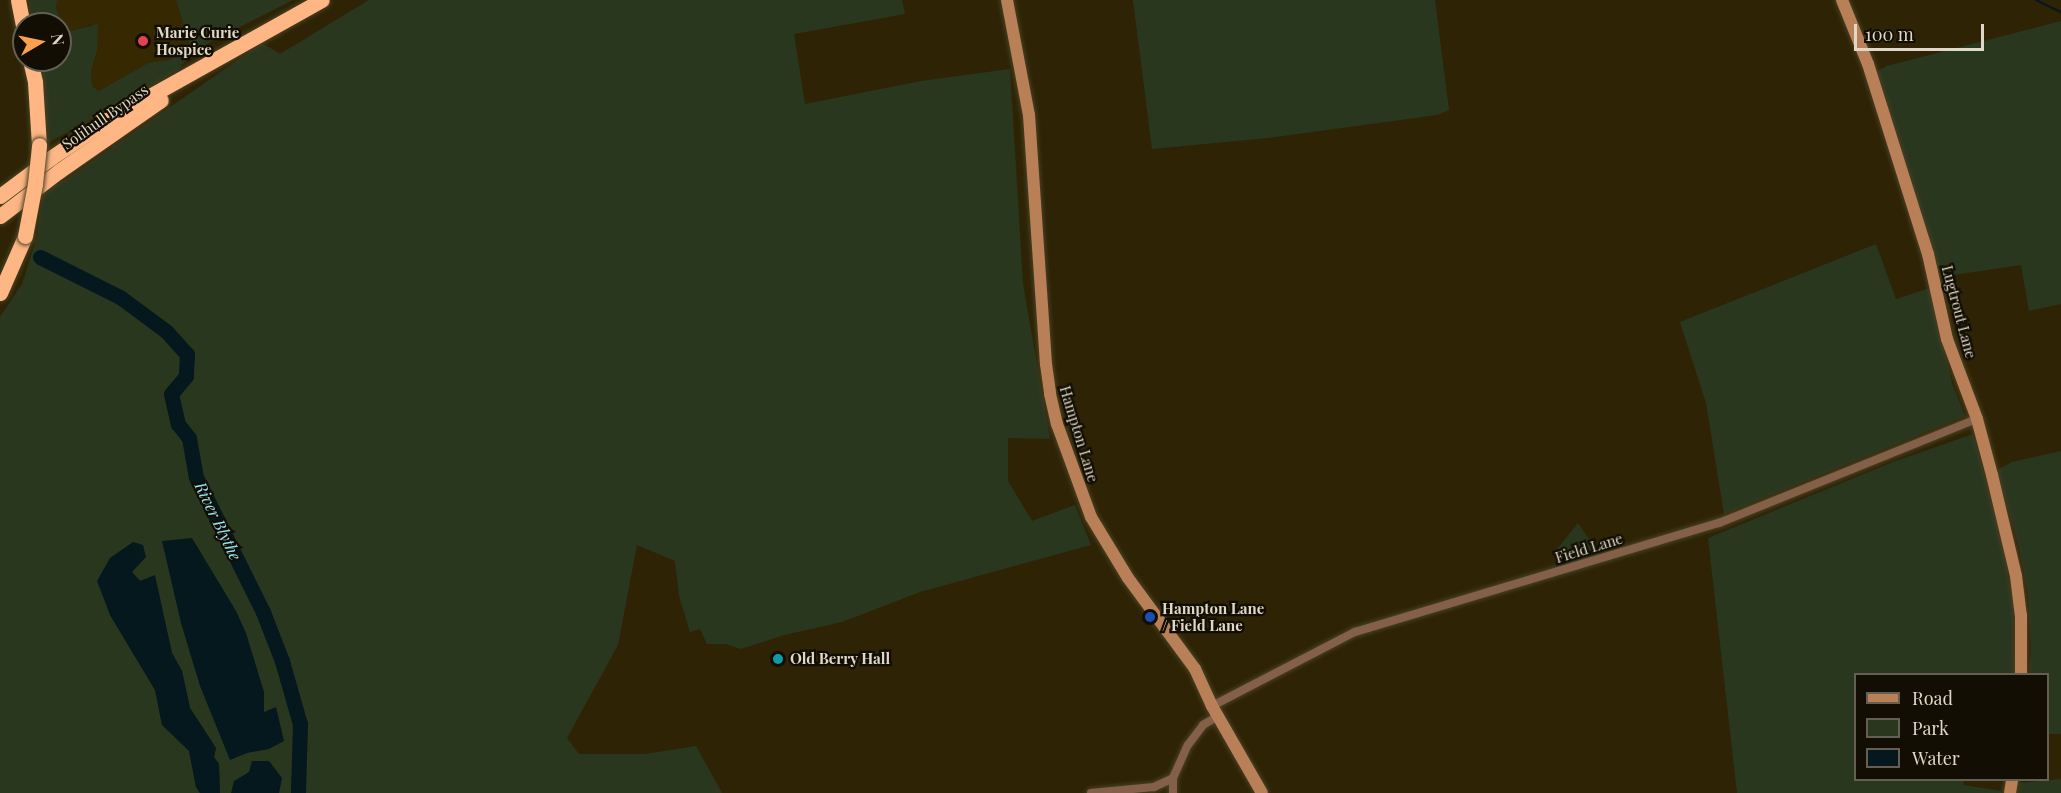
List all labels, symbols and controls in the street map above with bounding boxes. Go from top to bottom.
north arrow [12,12,72,72]
scale bar [1857,12,1988,50]
text: 100 m [1865,22,1914,46]
place label: Marie Curie Hospice [156,23,239,58]
text: N [47,32,70,47]
marker: Marie Curie Hospice [134,32,152,50]
street label: Solihull Bypass [58,81,152,153]
street label: Lugtrout Lane [1938,263,1980,361]
street label: Hampton Lane [1056,384,1102,484]
water label: River Blythe [191,479,245,563]
street label: Field Lane [1553,529,1625,567]
place label: Hampton Lane / Field Lane [1162,599,1264,634]
marker: Hampton Lane / Field Lane [1143,610,1157,624]
place label: Old Berry Hall [790,650,891,668]
marker: Old Berry Hall [771,652,785,666]
legend [1854,673,2049,781]
text: Road [1912,686,1953,710]
text: Park [1912,716,1949,740]
text: Water [1912,746,1960,770]

